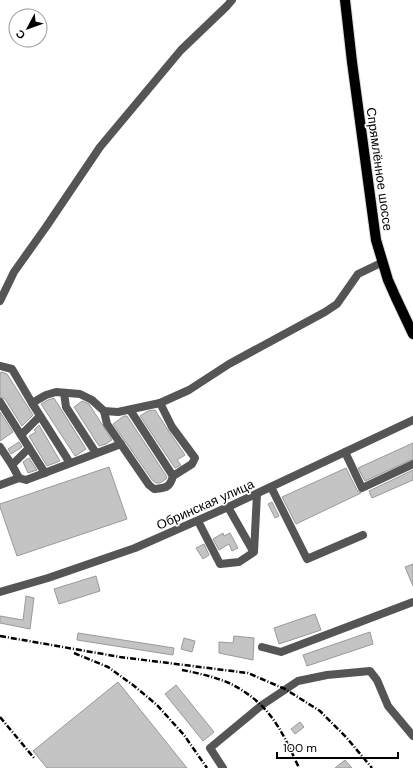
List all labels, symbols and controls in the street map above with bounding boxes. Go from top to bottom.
north arrow [8,8,48,48]
text: С [13,27,28,42]
street label: Спрямлённое шоссе [362,106,397,232]
street label: Обринская улица [154,475,257,534]
scale bar [277,734,398,760]
text: 100 m [283,740,317,756]

